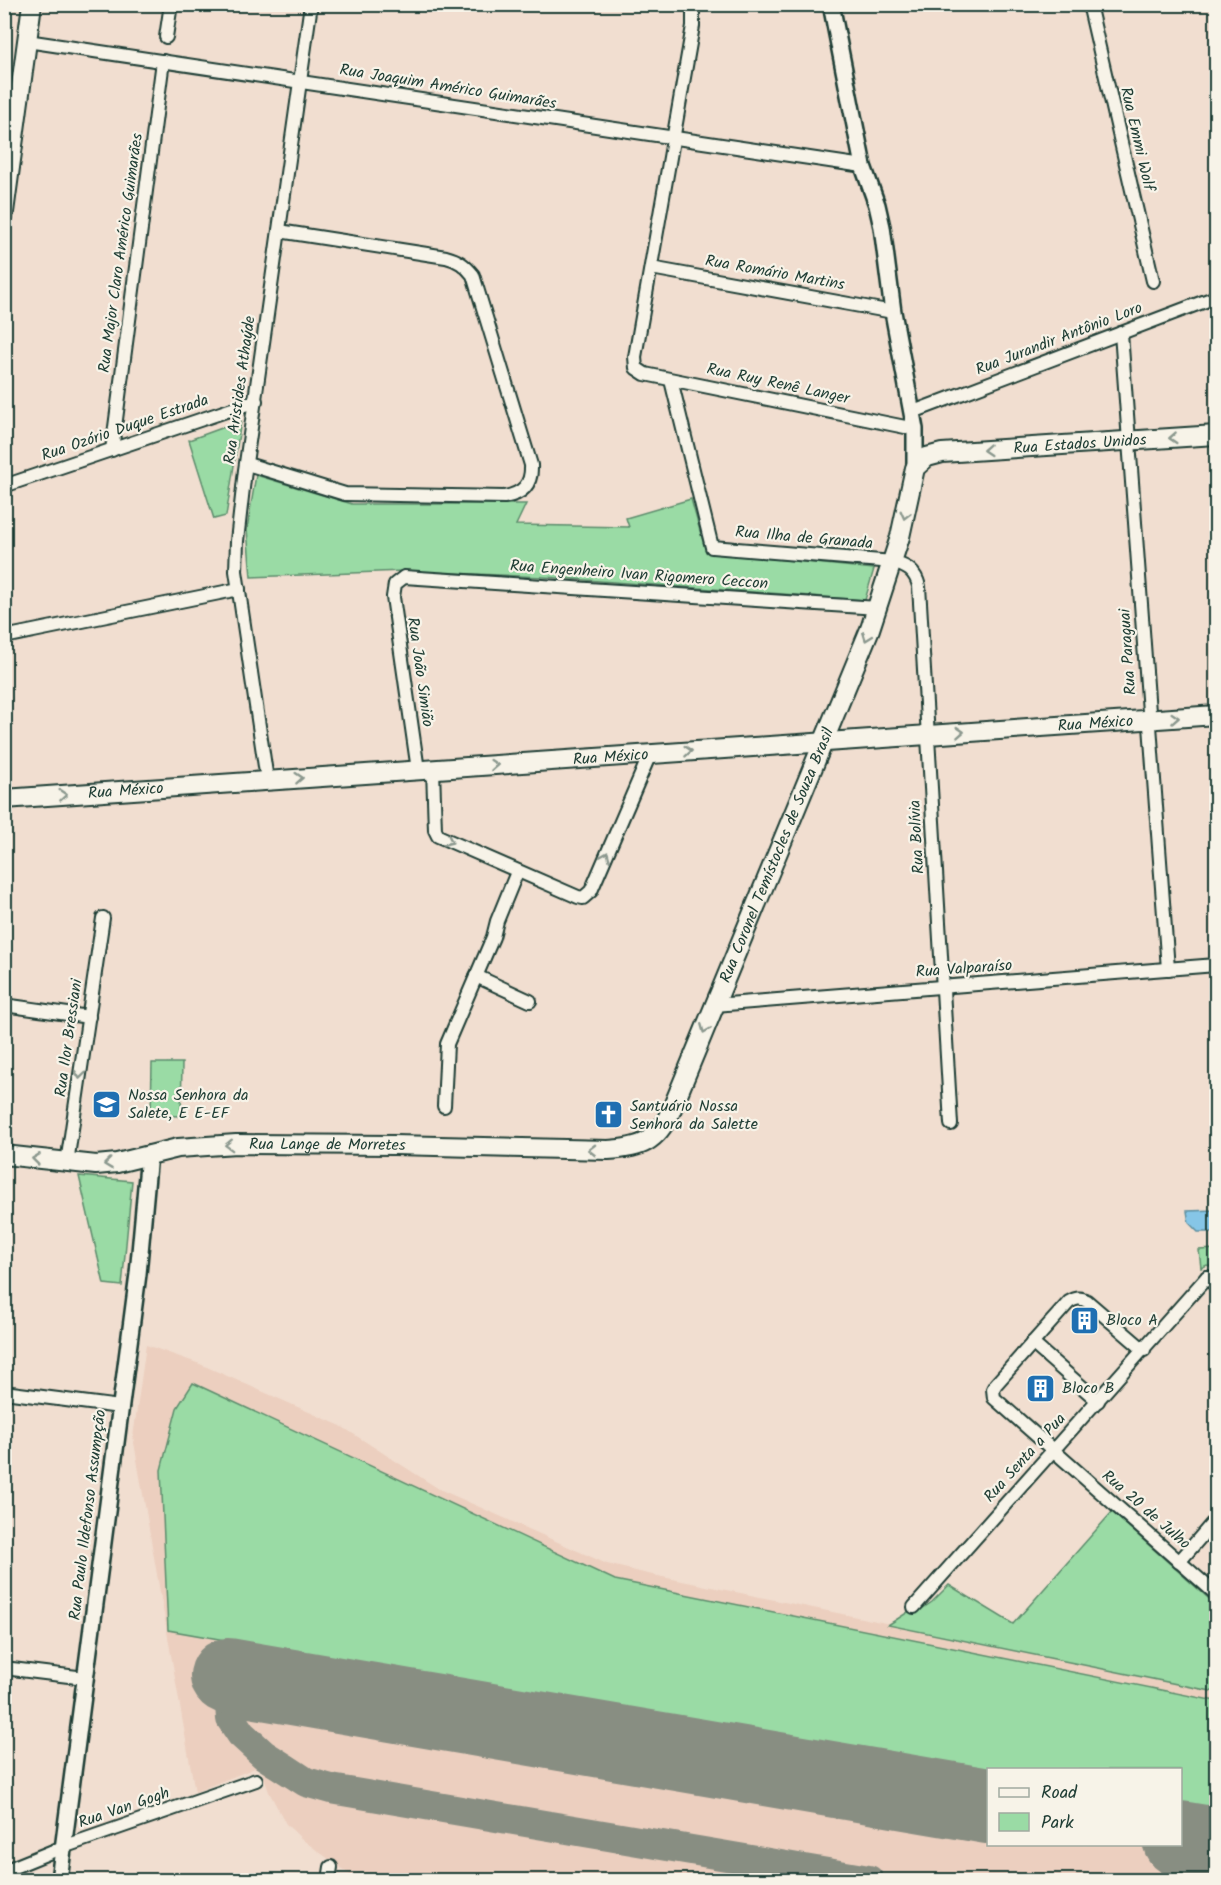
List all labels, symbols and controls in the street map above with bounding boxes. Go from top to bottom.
street label: Rua Joaquim Américo Guimarães [338,58,558,117]
street label: Rua Emmi Wolf [1113,85,1162,195]
street label: Rua Major Claro Américo Guimarães [92,131,150,374]
street label: Rua Romário Martins [703,248,847,298]
street label: Rua Jurandir Antônio Loro [972,296,1146,382]
street label: Rua Aristides Athaýde [217,314,263,466]
street label: Rua Ruy Renê Langer [704,357,853,412]
street label: Rua Ozório Duque Estrada [38,388,212,468]
street label: Rua Estados Unidos [1013,427,1147,461]
one-way arrow [1168,431,1177,444]
one-way arrow [982,443,991,456]
one-way arrow [900,510,913,520]
street label: Rua Ilha de Granada [734,520,874,556]
street label: Rua Engenheiro Ivan Rigomero Ceccon [509,554,769,596]
street label: Rua Paraguai [1112,607,1143,696]
street label: Rua João Simião [400,616,440,728]
one-way arrow [862,631,874,642]
street label: Rua México [1057,708,1134,738]
one-way arrow [1171,711,1180,724]
street label: Rua Coronel Temístocles de Souza Brasil [713,724,841,987]
one-way arrow [956,726,965,739]
street label: Rua México [572,742,649,772]
one-way arrow [684,745,693,758]
one-way arrow [489,758,498,771]
one-way arrow [295,772,304,785]
street label: Rua México [87,775,164,806]
one-way arrow [58,789,67,802]
street label: Rua Bolívia [903,799,931,875]
one-way arrow [442,834,453,846]
one-way arrow [599,851,611,862]
street label: Rua Valparaíso [915,953,1013,985]
street label: Rua Ilor Bressiani [48,976,90,1099]
one-way arrow [700,1023,712,1034]
one-way arrow [75,1070,87,1079]
place label: Nossa Senhora da Salete, E E-EF [128,1083,248,1126]
school or university icon: Nossa Senhora da Salete, E E-EF [91,1088,123,1120]
place label: Santuário Nossa Senhora da Salette [630,1094,758,1137]
church icon: Santuário Nossa Senhora da Salette [593,1099,625,1131]
street label: Rua Lange de Morretes [249,1132,406,1158]
one-way arrow [225,1138,234,1151]
one-way arrow [588,1144,597,1156]
one-way arrow [31,1153,40,1166]
one-way arrow [104,1157,113,1169]
building icon: Bloco A [1069,1304,1101,1336]
place label: Bloco A [1106,1308,1158,1333]
building icon: Bloco B [1025,1372,1057,1404]
place label: Bloco B [1062,1376,1114,1401]
street label: Rua Paulo Ildefonso Assumpção [63,1408,113,1622]
street label: Rua Senta a Pua [978,1408,1072,1508]
street label: Rua 20 de Julho [1096,1464,1196,1556]
legend [987,1768,1182,1846]
text: Road [1041,1779,1078,1808]
street label: Rua Van Gogh [75,1781,173,1835]
text: Park [1041,1809,1074,1838]

